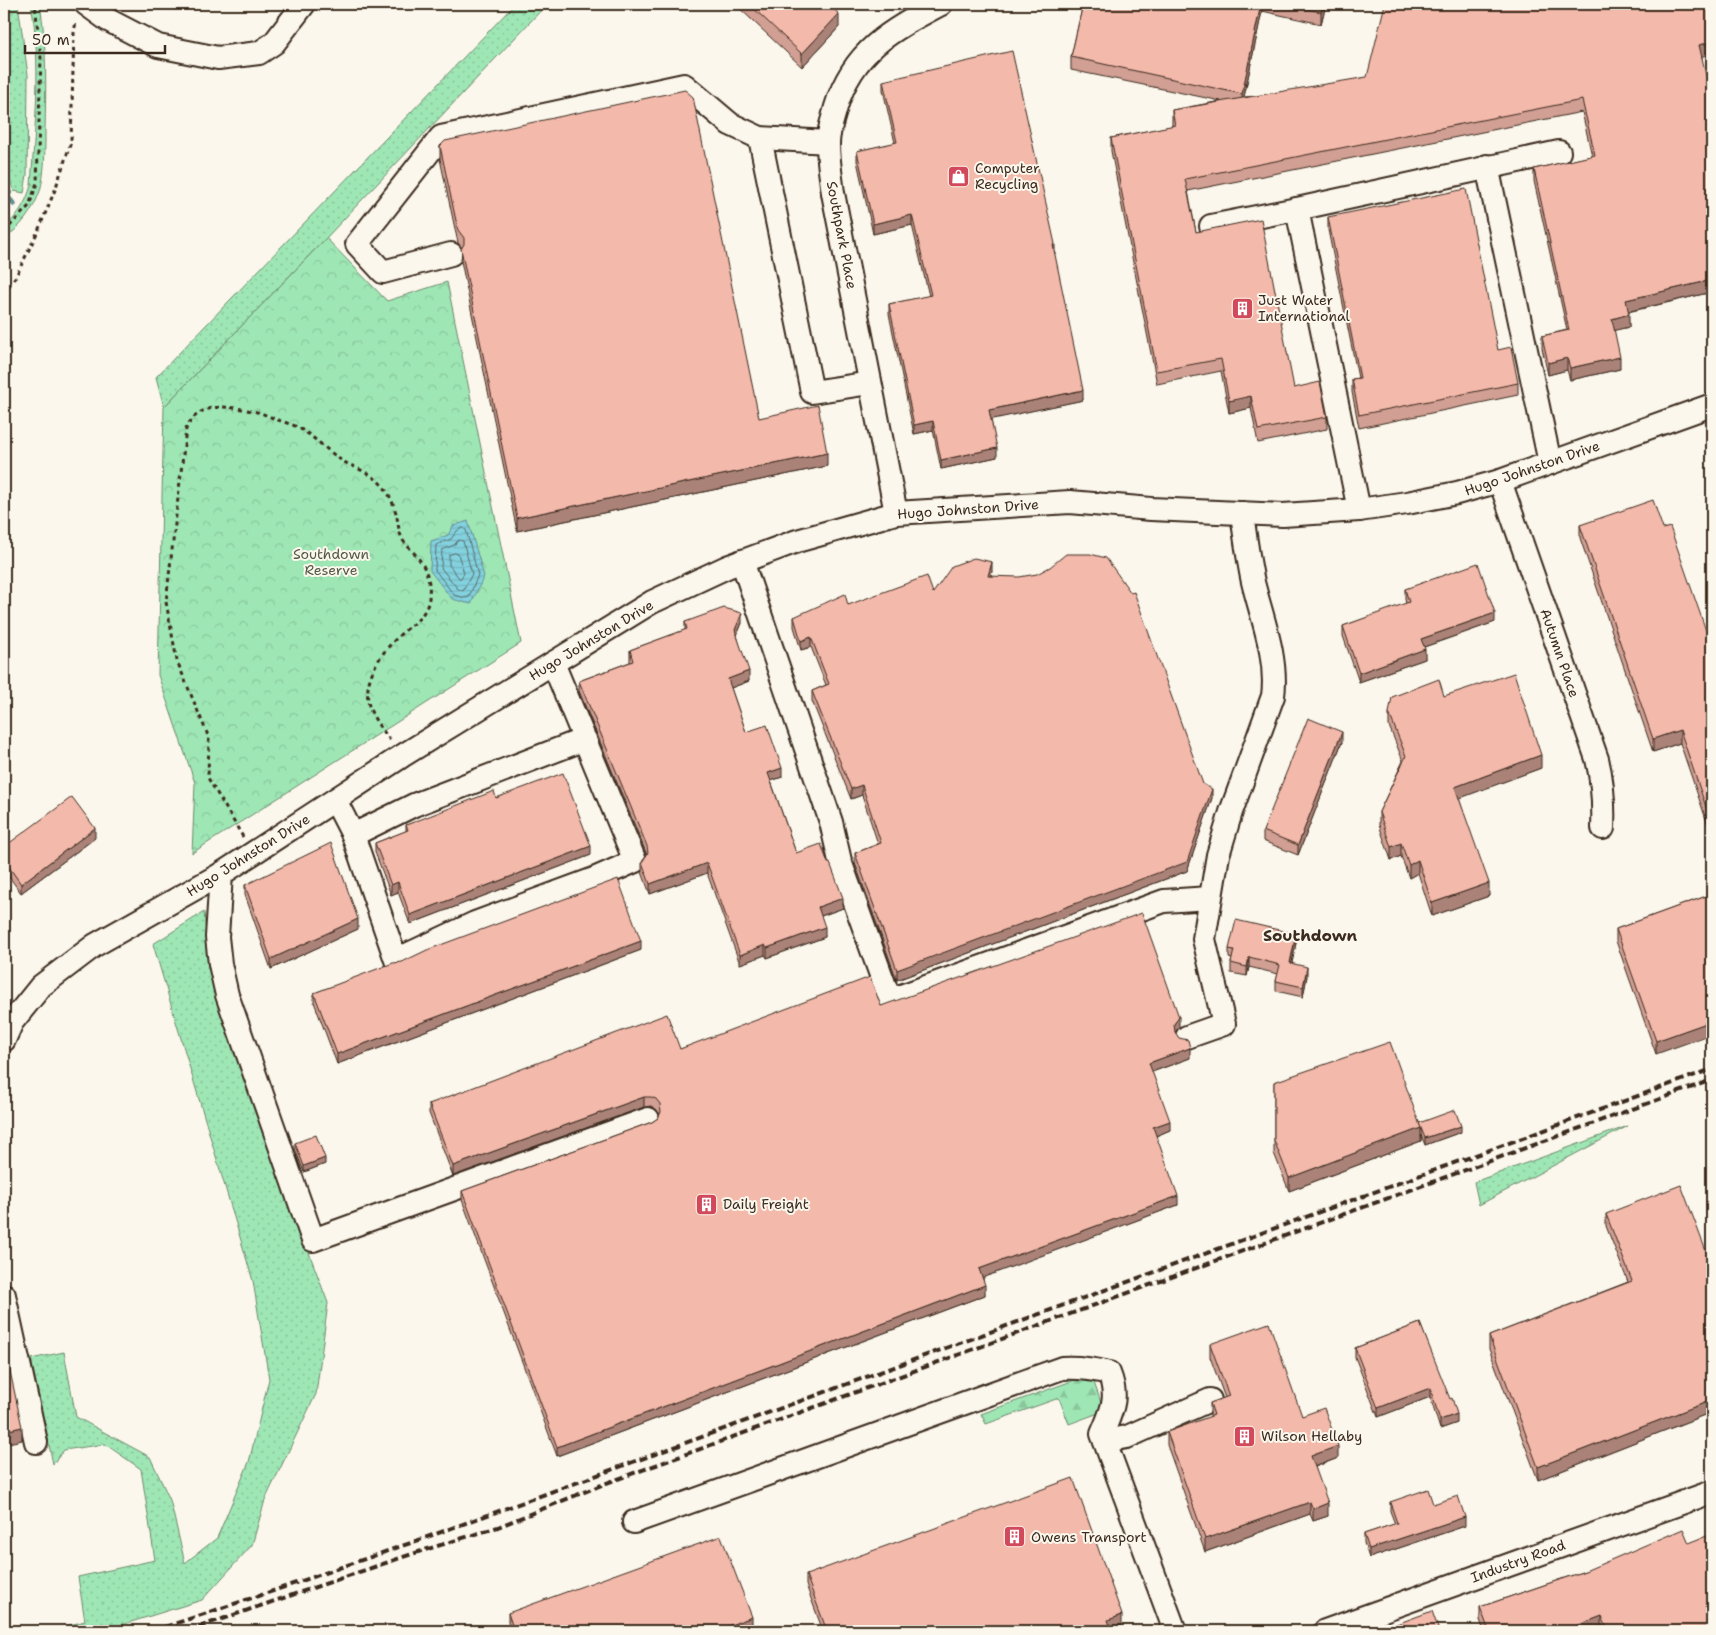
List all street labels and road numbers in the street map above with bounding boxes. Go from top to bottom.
street label: Southpark Place [823,180,861,291]
street label: Hugo Johnston Drive [1462,436,1602,500]
street label: Hugo Johnston Drive [896,495,1040,523]
street label: Hugo Johnston Drive [525,596,657,684]
street label: Autumn Place [1536,606,1584,700]
street label: Hugo Johnston Drive [183,810,313,900]
street label: Industry Road [1468,1536,1568,1586]

